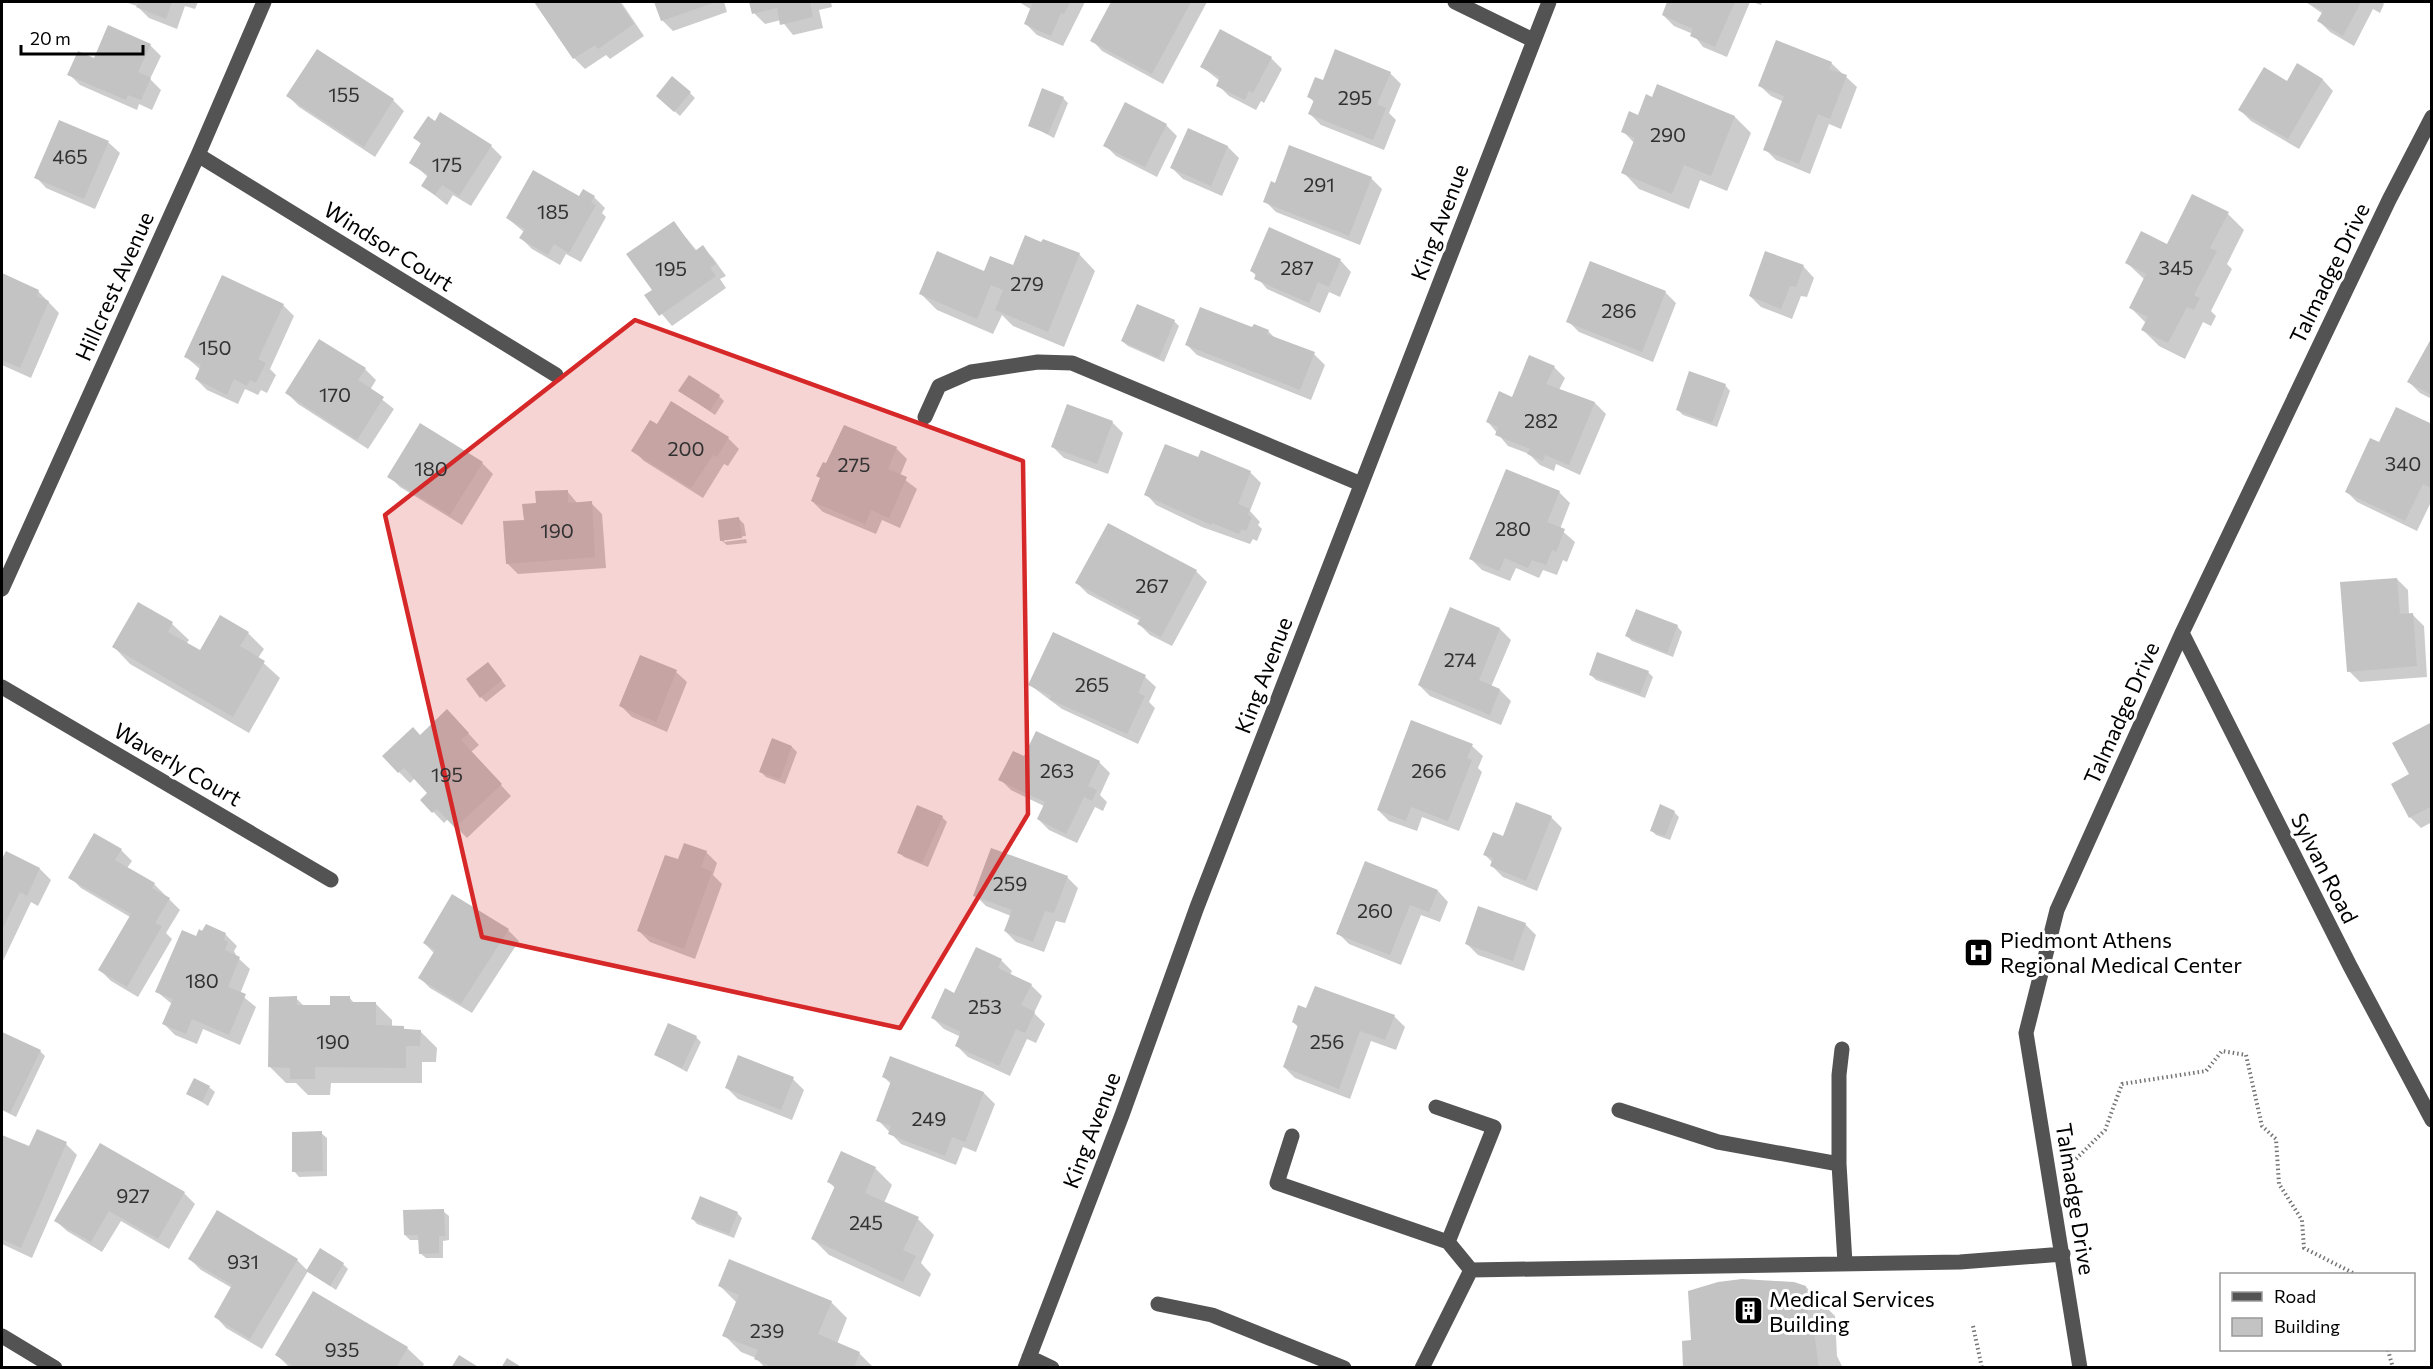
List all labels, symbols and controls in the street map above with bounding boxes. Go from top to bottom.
scale bar [21,18,142,56]
text: 20 m [30,27,71,49]
house number: 155 [328,82,360,106]
house number: 295 [1338,85,1372,109]
house number: 290 [1650,122,1686,146]
house number: 465 [52,144,88,168]
house number: 175 [432,152,462,176]
street label: King Avenue [1404,160,1474,284]
house number: 291 [1303,172,1335,196]
street label: Windsor Court [319,195,459,297]
street label: Talmadge Drive [2283,198,2375,348]
house number: 185 [537,199,569,223]
street label: Hillcrest Avenue [69,207,159,365]
house number: 287 [1280,255,1314,279]
house number: 345 [2159,255,2193,279]
house number: 195 [655,256,687,280]
house number: 279 [1010,271,1044,295]
house number: 286 [1601,298,1637,322]
house number: 150 [198,335,232,359]
house number: 170 [319,382,351,406]
house number: 282 [1524,408,1558,432]
house number: 200 [667,436,705,460]
house number: 340 [2385,451,2421,475]
house number: 275 [837,452,871,476]
house number: 180 [414,456,448,480]
house number: 280 [1495,516,1531,540]
house number: 190 [540,518,574,542]
house number: 267 [1135,573,1169,597]
street label: King Avenue [1228,613,1298,737]
street label: Talmadge Drive [2077,637,2165,789]
house number: 274 [1444,647,1476,671]
house number: 265 [1075,672,1109,696]
street label: Waverly Court [109,716,247,812]
house number: 263 [1040,758,1074,782]
house number: 266 [1411,758,1447,782]
house number: 195 [431,762,463,786]
street label: Sylvan Road [2286,808,2364,928]
house number: 259 [993,871,1027,895]
house number: 260 [1357,898,1393,922]
place label: Piedmont Athens Regional Medical Center [2000,926,2242,978]
hospital icon: Piedmont Athens Regional Medical Center [1963,936,1995,968]
house number: 180 [185,968,219,992]
house number: 253 [968,994,1002,1018]
house number: 190 [316,1029,350,1053]
house number: 256 [1310,1029,1344,1053]
street label: King Avenue [1056,1068,1126,1192]
house number: 249 [912,1106,946,1130]
street label: Talmadge Drive [2051,1121,2101,1277]
house number: 927 [116,1183,150,1207]
house number: 245 [849,1210,883,1234]
house number: 931 [227,1249,259,1273]
legend [2220,1273,2415,1351]
place label: Medical Services Building [1769,1285,1935,1337]
text: Road [2274,1285,2316,1307]
building icon: Medical Services Building [1732,1295,1764,1327]
text: Building [2274,1315,2340,1337]
house number: 239 [750,1318,784,1342]
house number: 935 [325,1337,360,1361]

